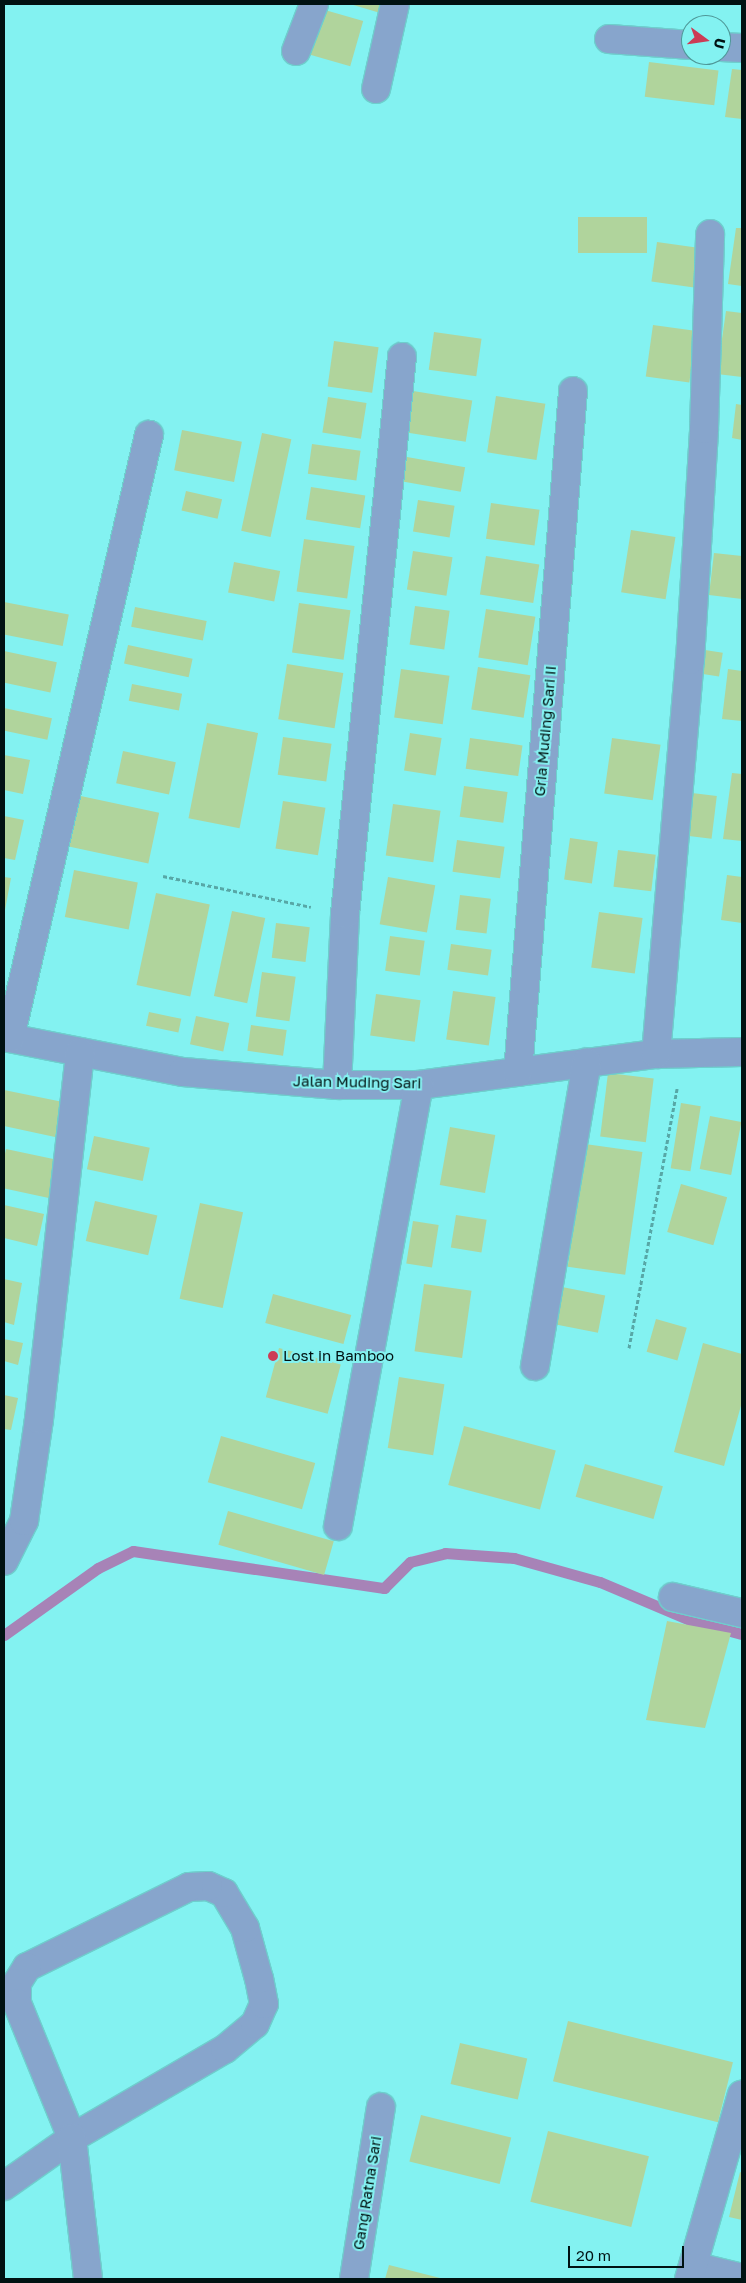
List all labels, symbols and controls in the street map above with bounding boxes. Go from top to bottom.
north arrow [681,15,731,65]
text: U [711,36,730,51]
street label: Gria Muding Sari II [530,665,560,797]
street label: Jalan Muding Sari [293,1072,421,1092]
place label: Lost in Bamboo [283,1347,394,1365]
marker: Lost in Bamboo [267,1350,279,1362]
street label: Gang Ratna Sari [349,2135,385,2251]
scale bar [571,2236,687,2268]
text: 20 m [576,2246,611,2264]

